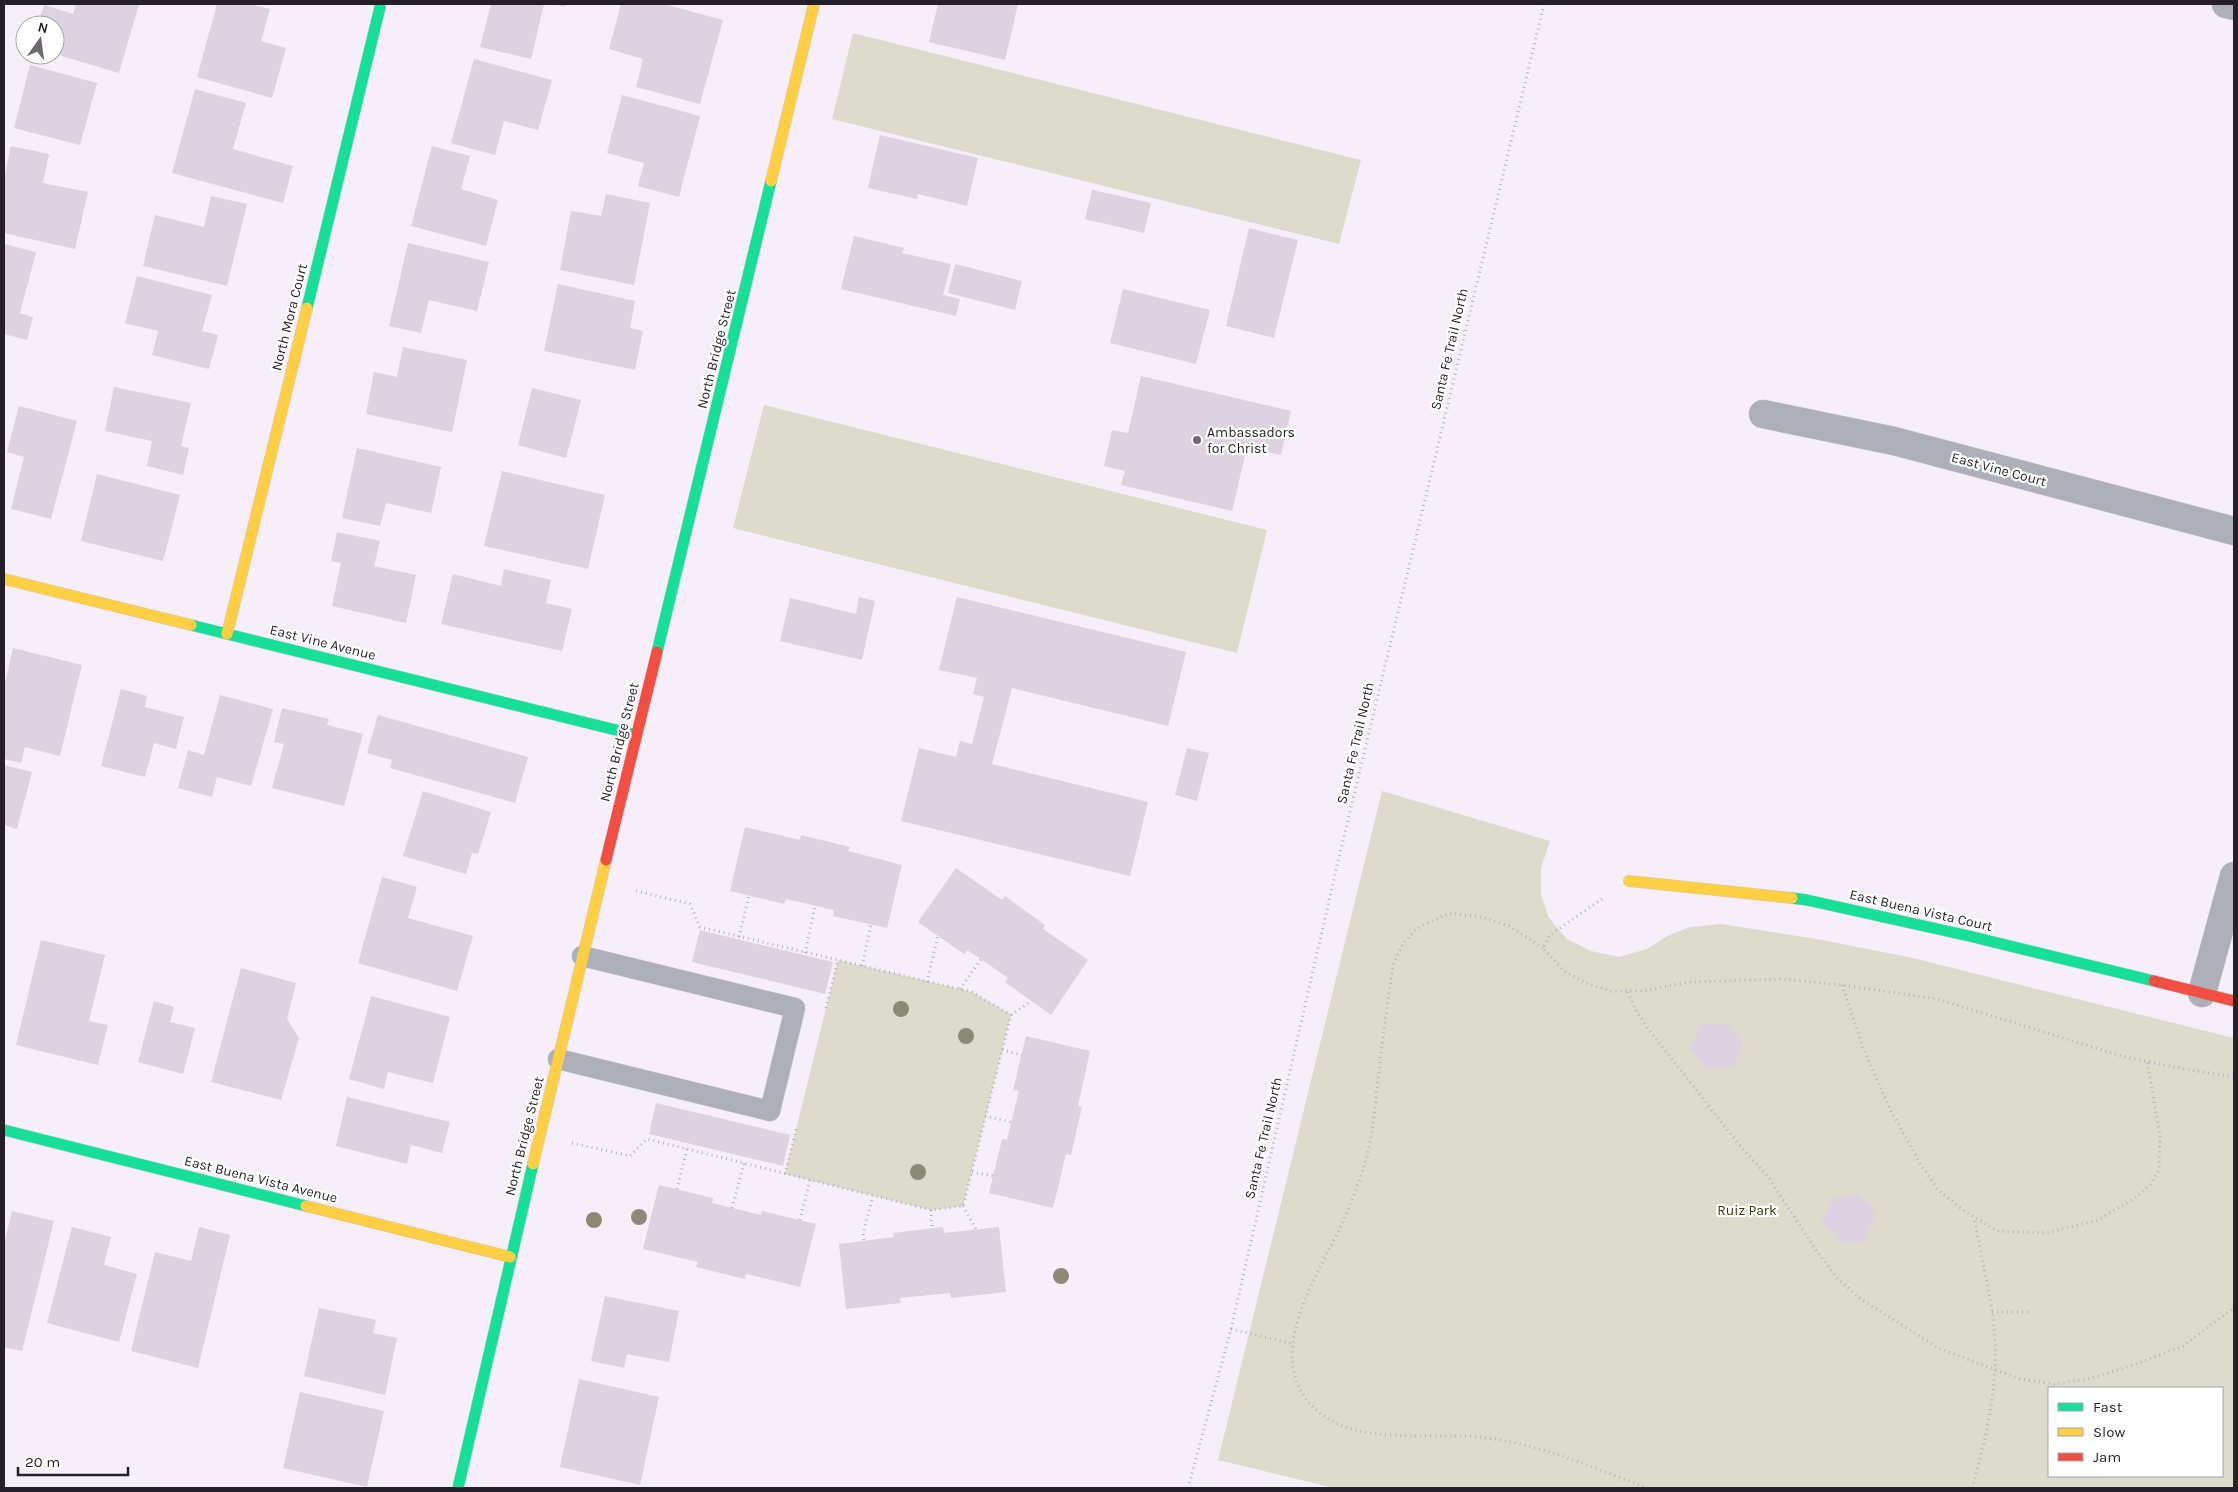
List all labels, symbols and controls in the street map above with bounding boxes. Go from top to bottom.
north arrow [15,15,65,65]
text: N [36,18,50,37]
street label: North Mora Court [268,262,311,373]
street label: Santa Fe Trail North [1427,287,1472,412]
street label: North Bridge Street [693,288,740,411]
place label: Ambassadors for Christ [1207,424,1295,457]
marker: Ambassadors for Christ [1191,434,1203,446]
street label: East Vine Court [1950,449,2048,490]
street label: East Vine Avenue [268,621,378,664]
street label: North Bridge Street [596,681,643,804]
street label: Santa Fe Trail North [1333,681,1378,806]
street label: East Buena Vista Court [1848,886,1994,935]
street label: North Bridge Street [501,1075,548,1198]
street label: Santa Fe Trail North [1241,1076,1286,1201]
street label: East Buena Vista Avenue [183,1152,339,1207]
park label: Ruiz Park [1717,1202,1777,1219]
legend [2048,1387,2223,1477]
text: Fast [2093,1398,2123,1416]
text: Slow [2093,1423,2125,1441]
scale bar [18,1444,128,1476]
text: Jam [2093,1448,2121,1466]
text: 20 m [25,1453,60,1471]

